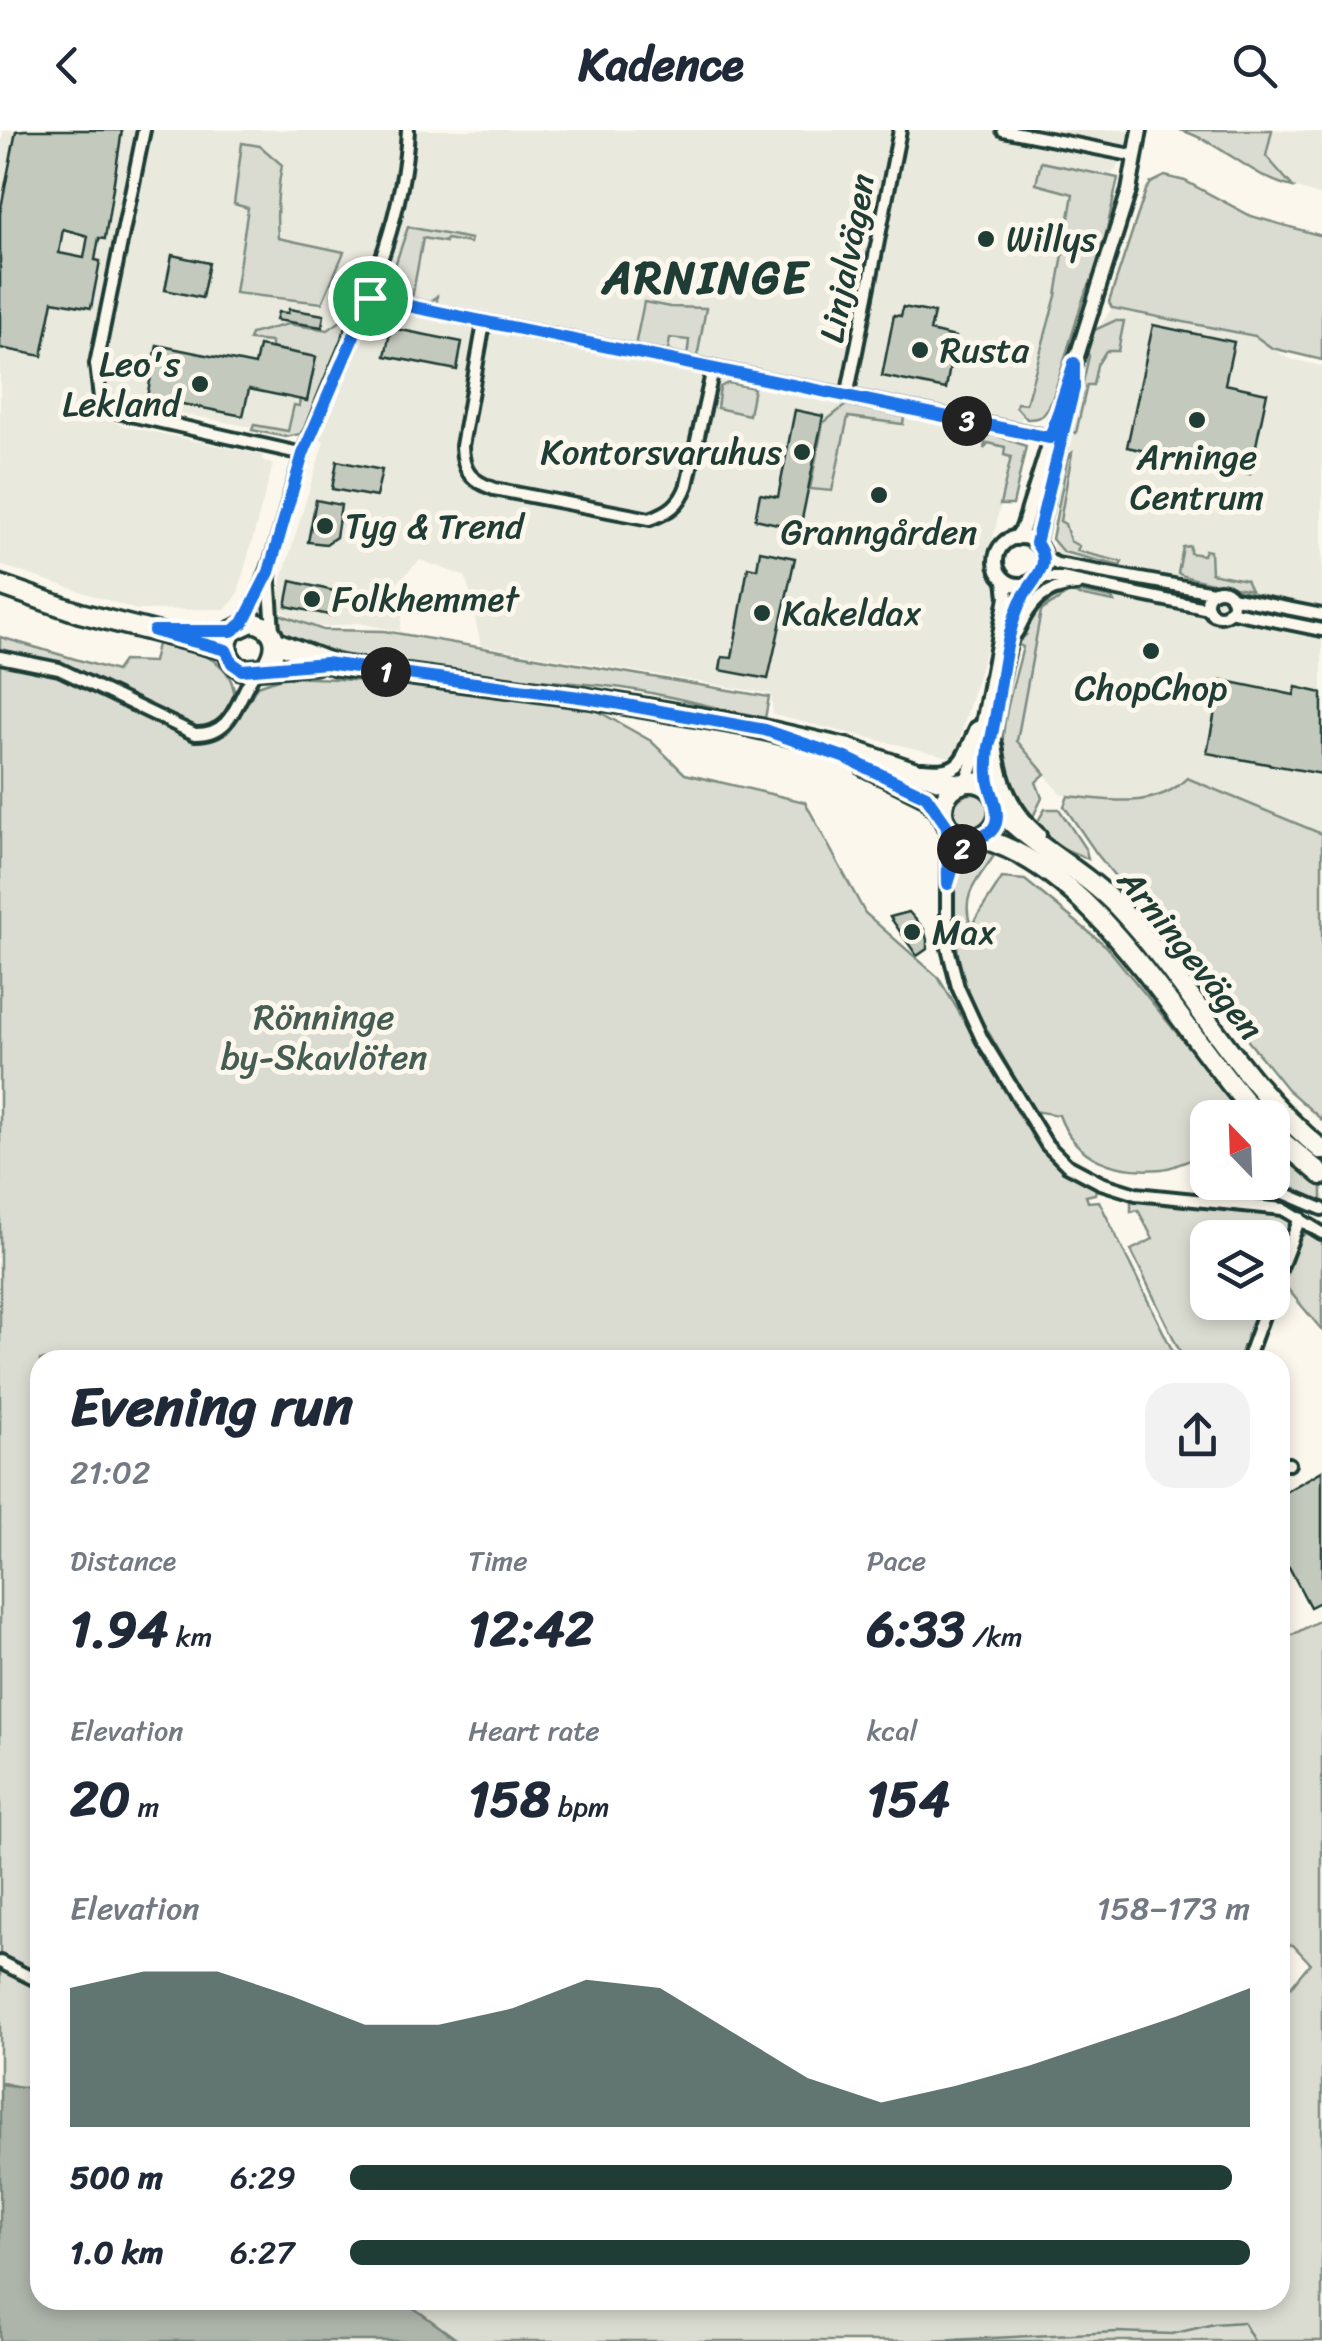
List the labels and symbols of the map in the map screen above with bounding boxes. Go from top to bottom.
street label: Linjalvägen [800,168,894,348]
place label: Willys [1006,208,1098,270]
marker: Willys [975,228,997,250]
district label: ARNINGE [600,238,810,318]
pin [328,256,413,341]
place label: Rusta [940,319,1029,381]
place label: Leo's Lekland [62,333,183,435]
marker: Rusta [909,339,931,361]
marker: Leo's Lekland [189,373,211,395]
pin: 3 [942,396,992,446]
marker: Arninge Centrum [1186,409,1208,431]
place label: Kontorsvaruhus [540,421,782,483]
place label: Arninge Centrum [1130,426,1264,528]
marker: Kontorsvaruhus [791,441,813,463]
marker: Granngården [868,484,890,506]
place label: Tyg & Trend [345,495,526,557]
place label: Granngården [781,501,977,563]
marker: Tyg & Trend [314,515,336,537]
place label: Folkhemmet [332,568,520,630]
place label: Kakeldax [782,582,921,644]
marker: Folkhemmet [301,588,323,610]
marker: Kakeldax [751,602,773,624]
marker: ChopChop [1140,640,1162,662]
pin: 1 [361,647,411,697]
place label: ChopChop [1075,657,1227,719]
pin: 2 [937,824,987,874]
street label: Arningevägen [1101,853,1281,1054]
place label: Max [932,901,996,963]
marker: Max [901,921,923,943]
park label: Rönninge by-Skavlöten [221,986,428,1088]
north arrow [1190,1100,1290,1200]

